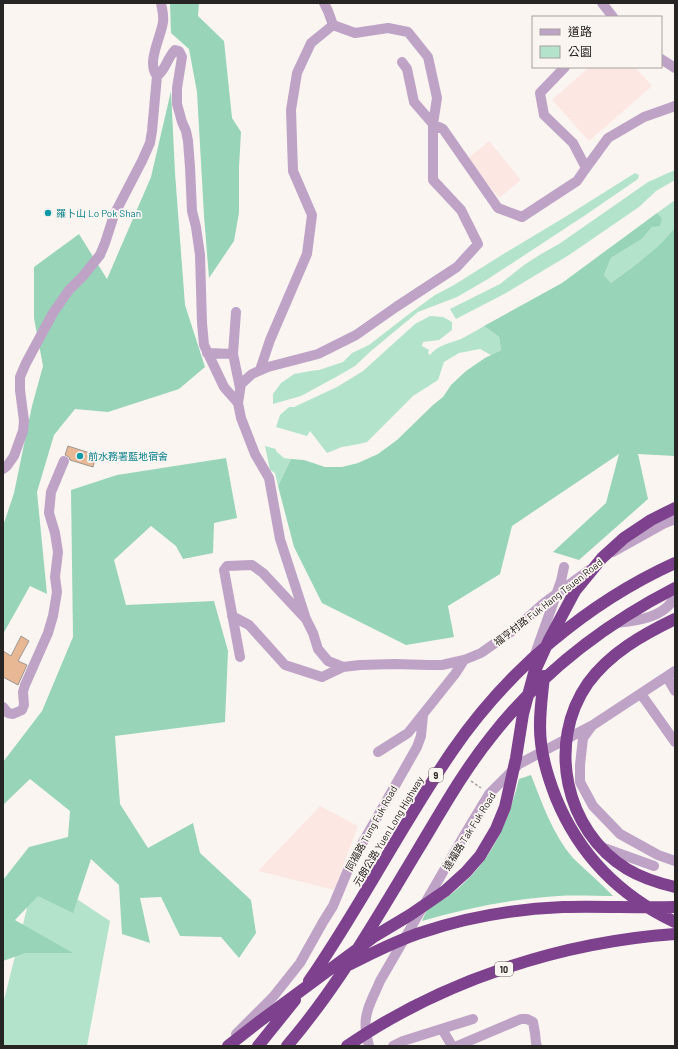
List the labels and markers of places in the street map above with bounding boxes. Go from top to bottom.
place label: 羅卜山 Lo Pok Shan [56,207,141,219]
marker: 羅卜山 Lo Pok Shan [43,208,53,218]
place label: 前水務署藍地宿舍 [88,450,168,462]
marker: 前水務署藍地宿舍 [75,451,85,461]

